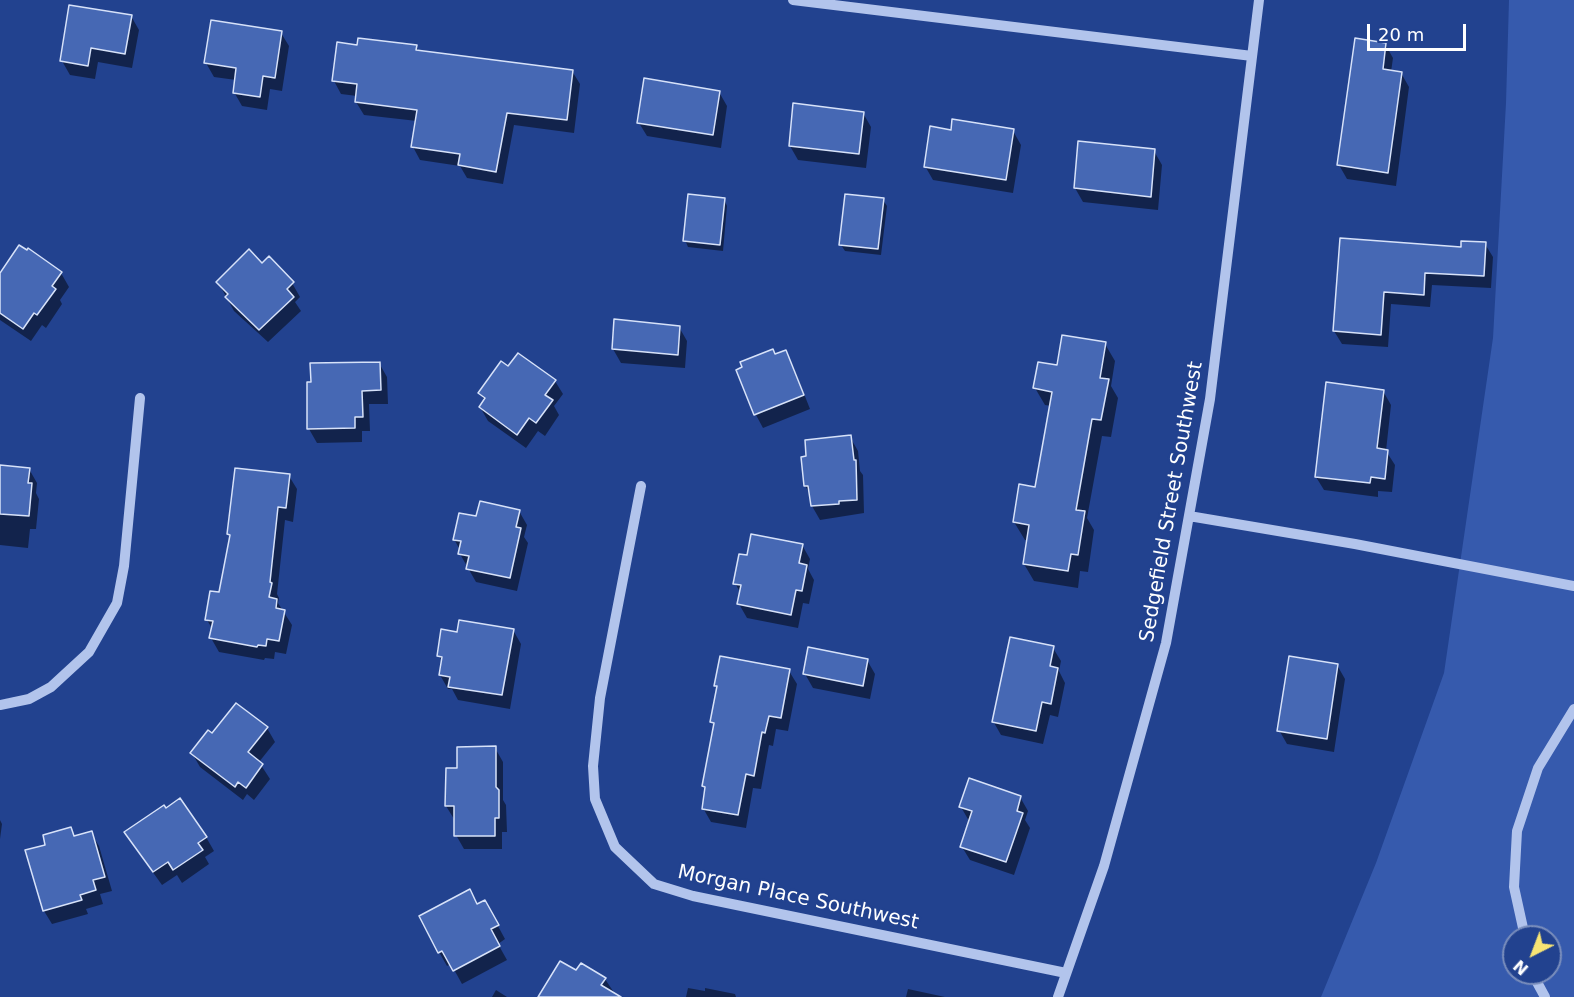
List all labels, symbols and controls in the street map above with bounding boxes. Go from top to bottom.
scale bar [1370,12,1469,50]
text: 20 m [1378,24,1424,45]
street label: Sedgefield Street Southwest [1135,360,1209,644]
street label: Morgan Place Southwest [675,861,921,935]
north arrow [1502,925,1562,985]
text: N [1510,956,1532,979]

